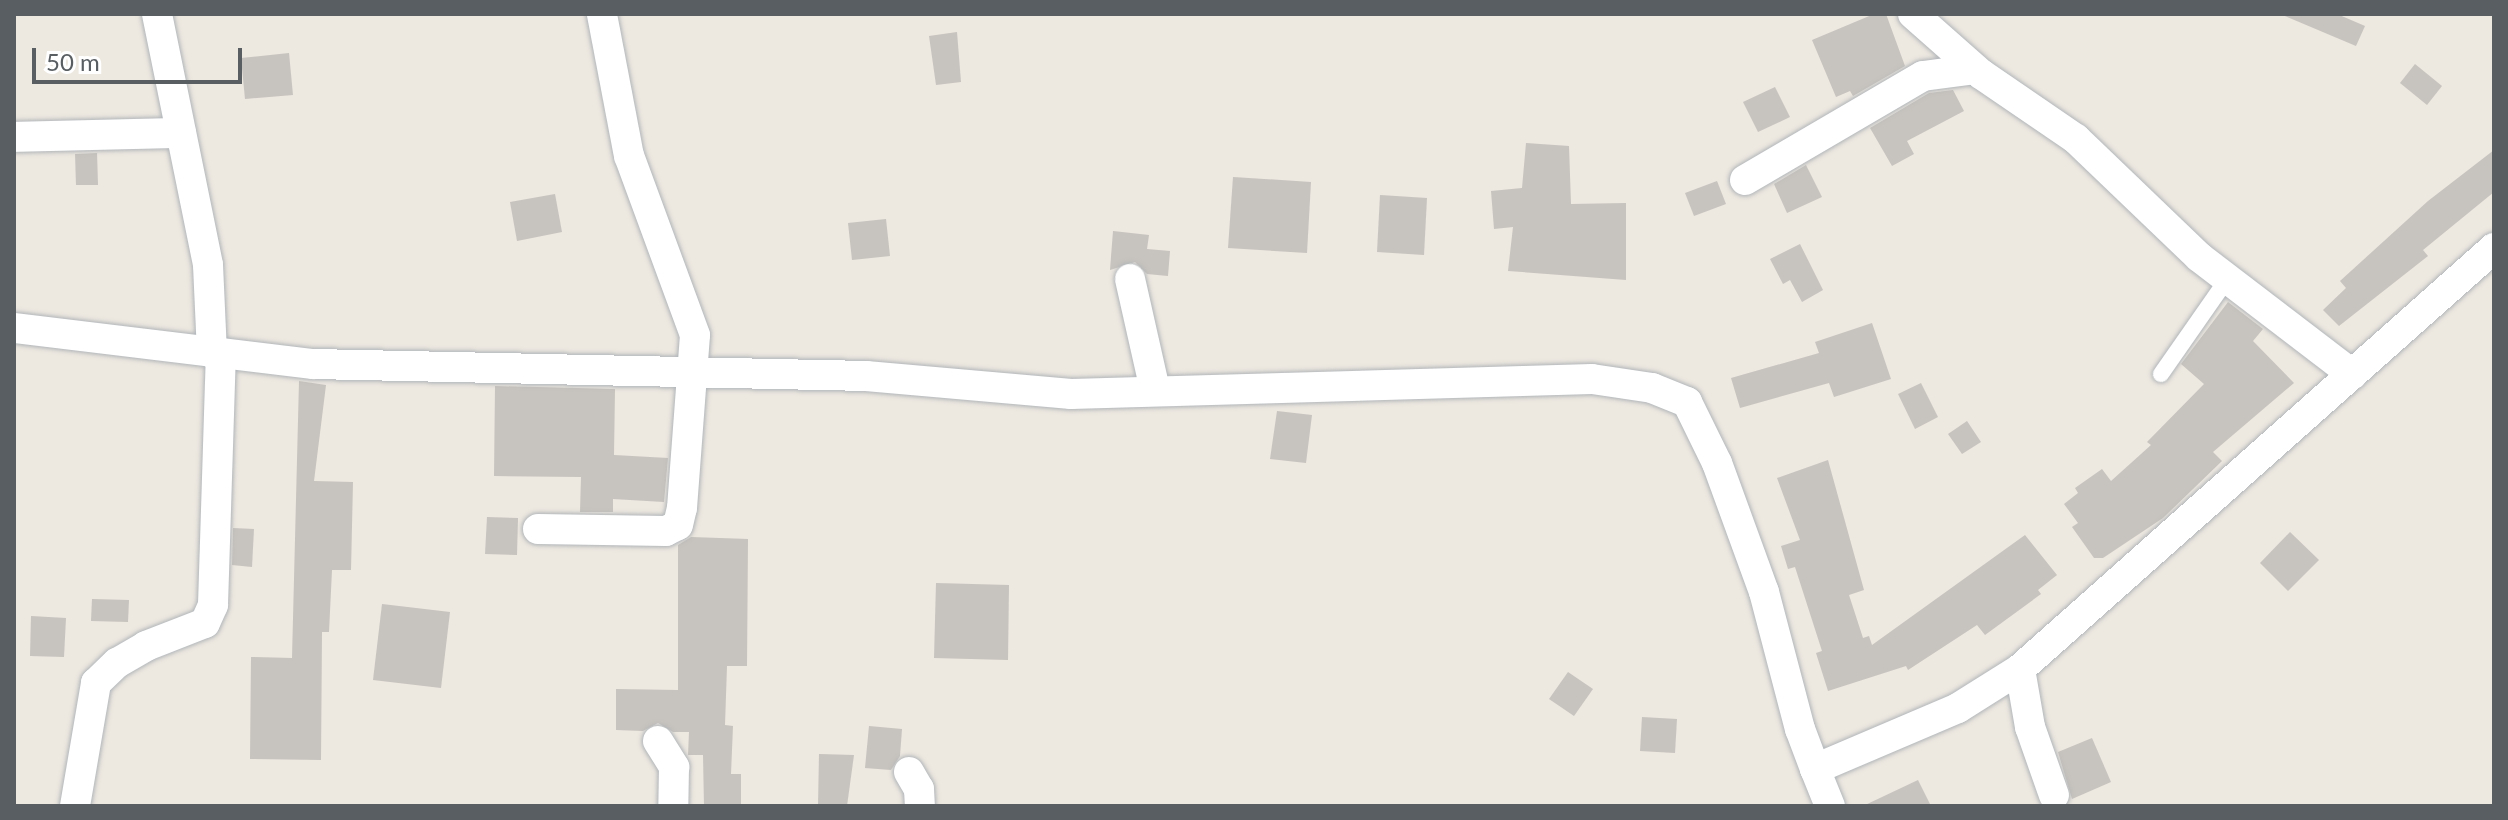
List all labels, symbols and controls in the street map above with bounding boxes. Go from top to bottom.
scale bar [36,32,246,82]
text: 50 m [46,47,100,76]

